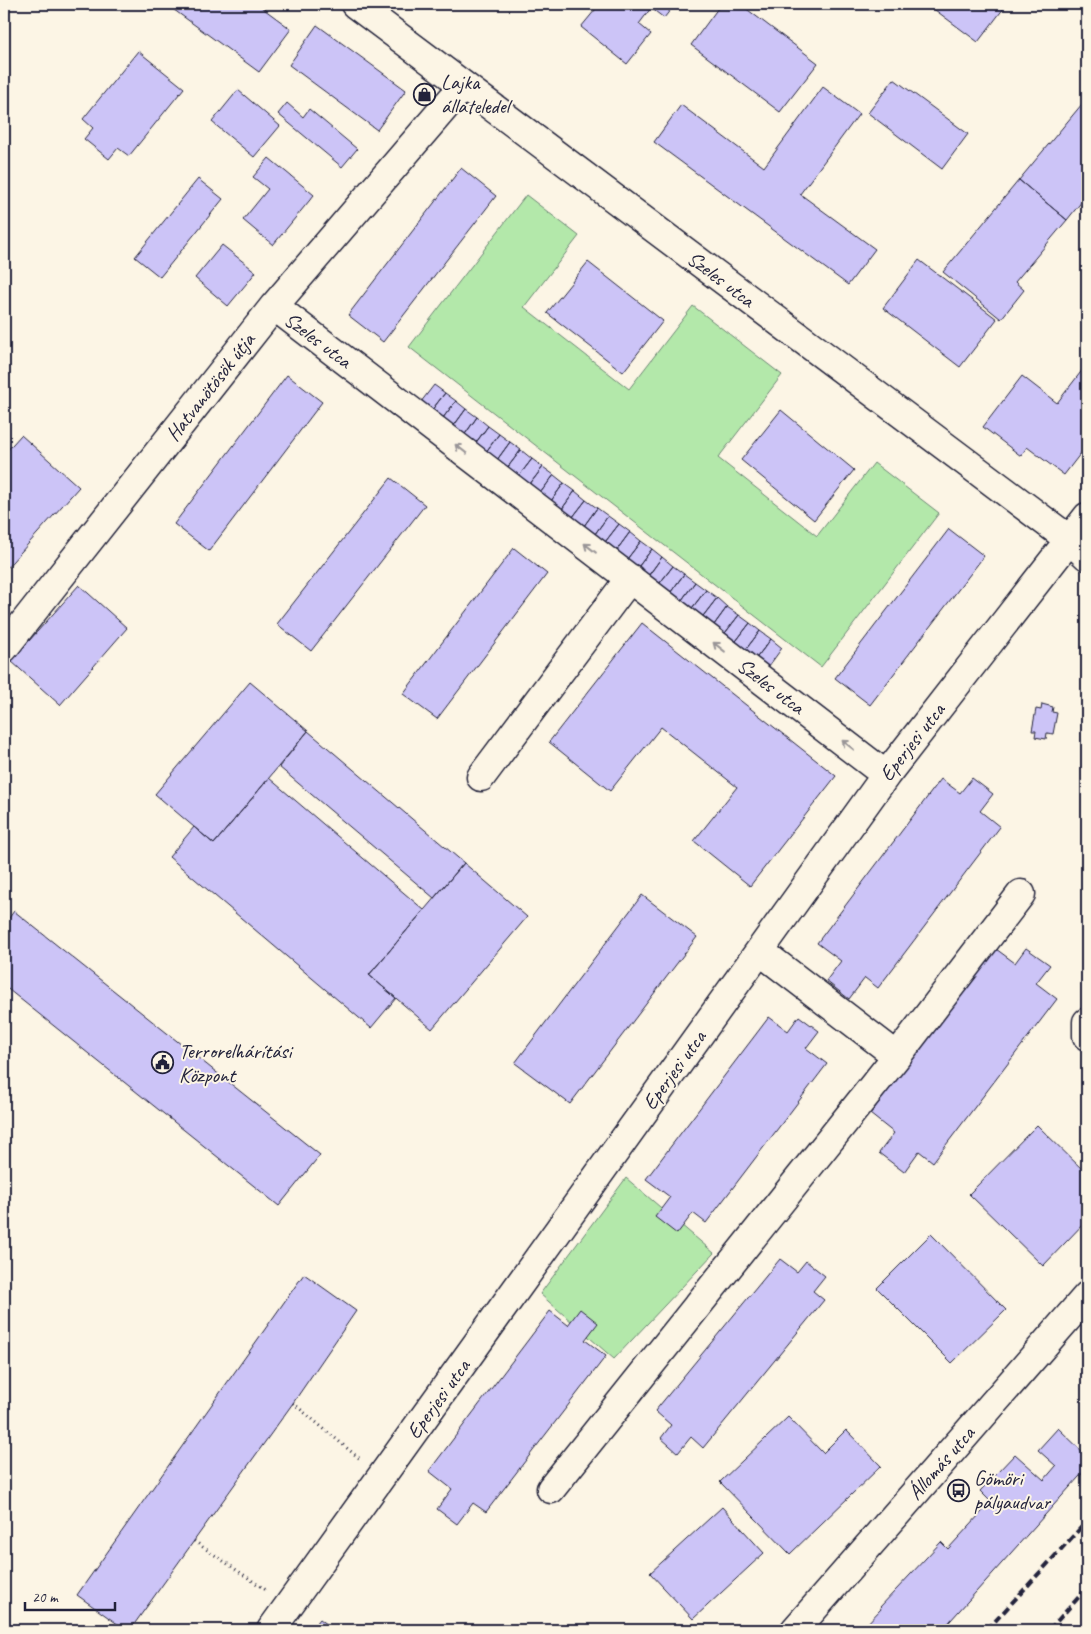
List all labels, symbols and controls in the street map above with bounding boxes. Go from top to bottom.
place label: Lajka állateledel [441,69,513,119]
shop icon: Lajka állateledel [413,82,437,106]
street label: Szeles utca [682,245,761,314]
street label: Szeles utca [279,306,358,375]
street label: Hatvanötösök útja [160,326,261,446]
one-way arrow [455,443,468,454]
one-way arrow [584,542,597,553]
one-way arrow [713,641,726,652]
street label: Szeles utca [732,652,811,721]
street label: Eperjesi utca [874,697,951,786]
one-way arrow [842,740,855,751]
street label: Eperjesi utca [637,1024,712,1115]
place label: Terrorelhárítási Központ [179,1038,295,1088]
public building icon: Terrorelhárítási Központ [151,1051,175,1075]
street label: Eperjesi utca [401,1353,476,1444]
street label: Állomás utca [902,1420,981,1505]
place label: Gömöri pályaudvar [974,1465,1052,1515]
bus stop icon: Gömöri pályaudvar [946,1478,970,1502]
scale bar [25,1579,115,1611]
text: 20 m [32,1588,59,1607]

